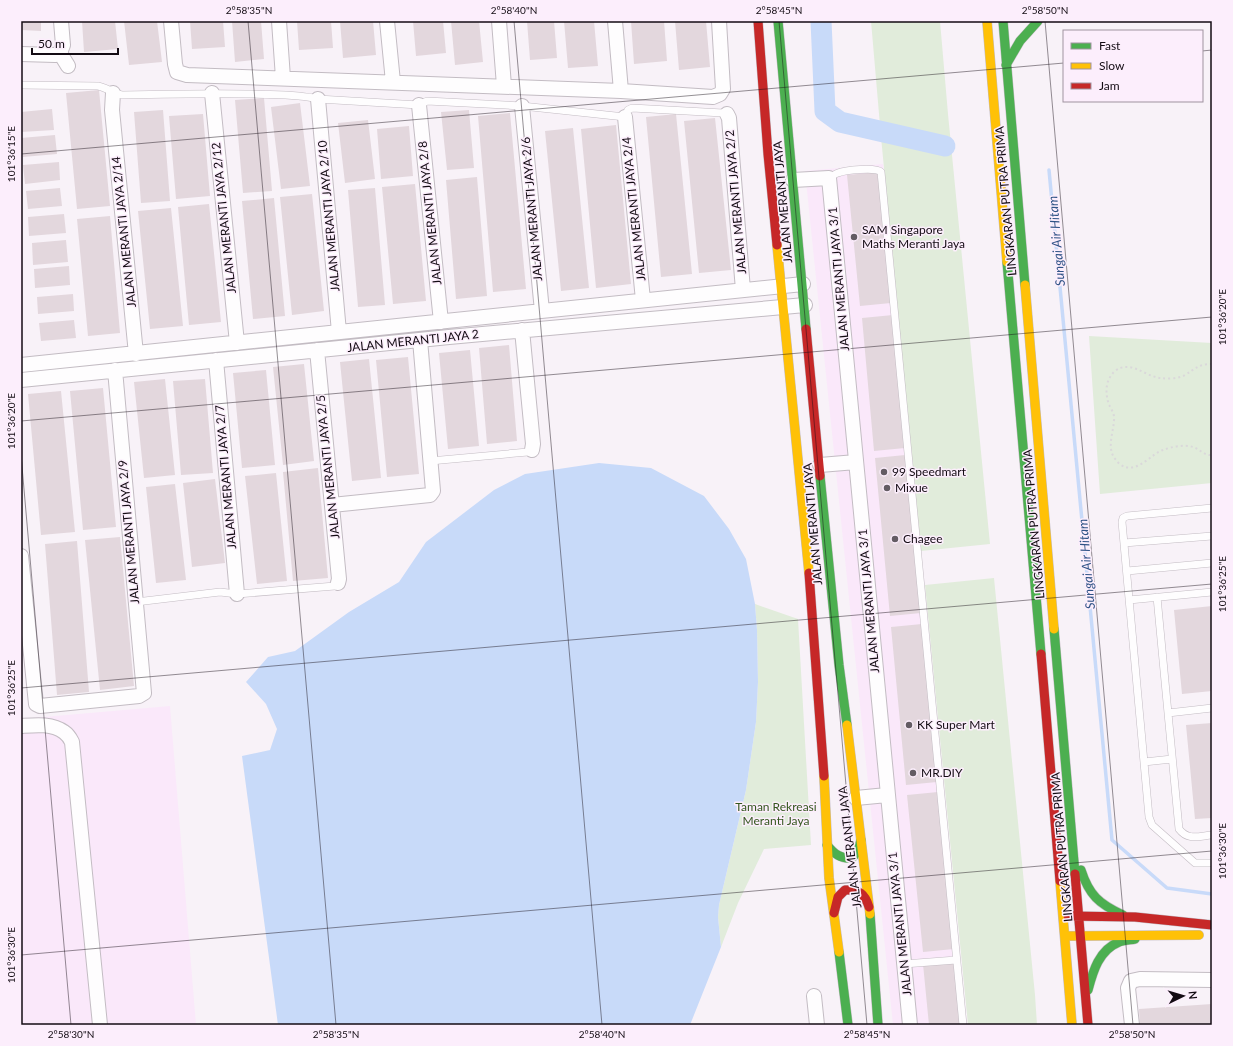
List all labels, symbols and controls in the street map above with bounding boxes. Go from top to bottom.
text: 2°58'35"N [226,4,272,16]
text: 2°58'40"N [491,4,537,16]
text: 2°58'45"N [756,4,802,16]
text: 2°58'50"N [1022,4,1068,16]
scale bar [32,30,118,56]
legend [1063,30,1203,102]
text: 50 m [38,36,65,51]
text: Fast [1099,38,1121,53]
text: Slow [1099,58,1125,73]
text: Jam [1099,78,1120,93]
street label: LINGKARAN PUTRA PRIMA [991,125,1020,277]
text: 101°36'15"E [5,126,17,182]
street label: JALAN MERANTI JAYA 2/2 [722,129,749,275]
street label: JALAN MERANTI JAYA 2/6 [518,136,545,282]
street label: JALAN MERANTI JAYA 2/4 [618,136,649,282]
street label: JALAN MERANTI JAYA [770,139,795,264]
street label: JALAN MERANTI JAYA 2/10 [314,140,343,292]
street label: JALAN MERANTI JAYA 2/8 [414,140,445,286]
street label: JALAN MERANTI JAYA 2/12 [208,142,239,294]
street label: JALAN MERANTI JAYA 2/14 [108,156,139,308]
water label: Sungai Air Hitam [1044,195,1068,287]
street label: JALAN MERANTI JAYA 3/1 [825,206,852,352]
place label: SAM Singapore Maths Meranti Jaya [862,222,965,251]
marker: SAM Singapore Maths Meranti Jaya [849,232,859,242]
text: 101°36'20"E [1216,289,1228,345]
street label: JALAN MERANTI JAYA 2 [346,326,480,355]
text: 101°36'20"E [5,393,17,449]
street label: JALAN MERANTI JAYA 2/5 [312,394,343,540]
street label: JALAN MERANTI JAYA 2/7 [212,404,239,550]
street label: LINGKARAN PUTRA PRIMA [1019,448,1048,600]
street label: JALAN MERANTI JAYA 2/9 [115,459,142,605]
street label: JALAN MERANTI JAYA [800,461,825,586]
place label: 99 Speedmart [892,464,967,479]
marker: 99 Speedmart [879,467,889,477]
place label: Mixue [895,480,928,495]
marker: Mixue [882,483,892,493]
water label: Sungai Air Hitam [1074,518,1098,610]
street label: JALAN MERANTI JAYA 3/1 [855,528,882,674]
place label: Chagee [903,531,943,546]
marker: Chagee [890,534,900,544]
text: 101°36'25"E [1216,556,1228,612]
text: 101°36'25"E [5,660,17,716]
place label: KK Super Mart [917,717,996,732]
marker: KK Super Mart [904,720,914,730]
place label: MR.DIY [921,765,963,780]
marker: MR.DIY [908,768,918,778]
street label: LINGKARAN PUTRA PRIMA [1047,771,1076,923]
street label: JALAN MERANTI JAYA [834,784,864,909]
park label: Taman Rekreasi Meranti Jaya [735,799,817,828]
text: 101°36'30"E [1216,823,1228,879]
street label: JALAN MERANTI JAYA 3/1 [884,851,915,997]
text: 101°36'30"E [5,927,17,983]
north arrow [1163,976,1203,1016]
text: N [1187,990,1200,1000]
text: 2°58'30"N [48,1028,94,1040]
text: 2°58'35"N [313,1028,359,1040]
text: 2°58'40"N [579,1028,625,1040]
text: 2°58'45"N [844,1028,890,1040]
text: 2°58'50"N [1109,1028,1155,1040]

